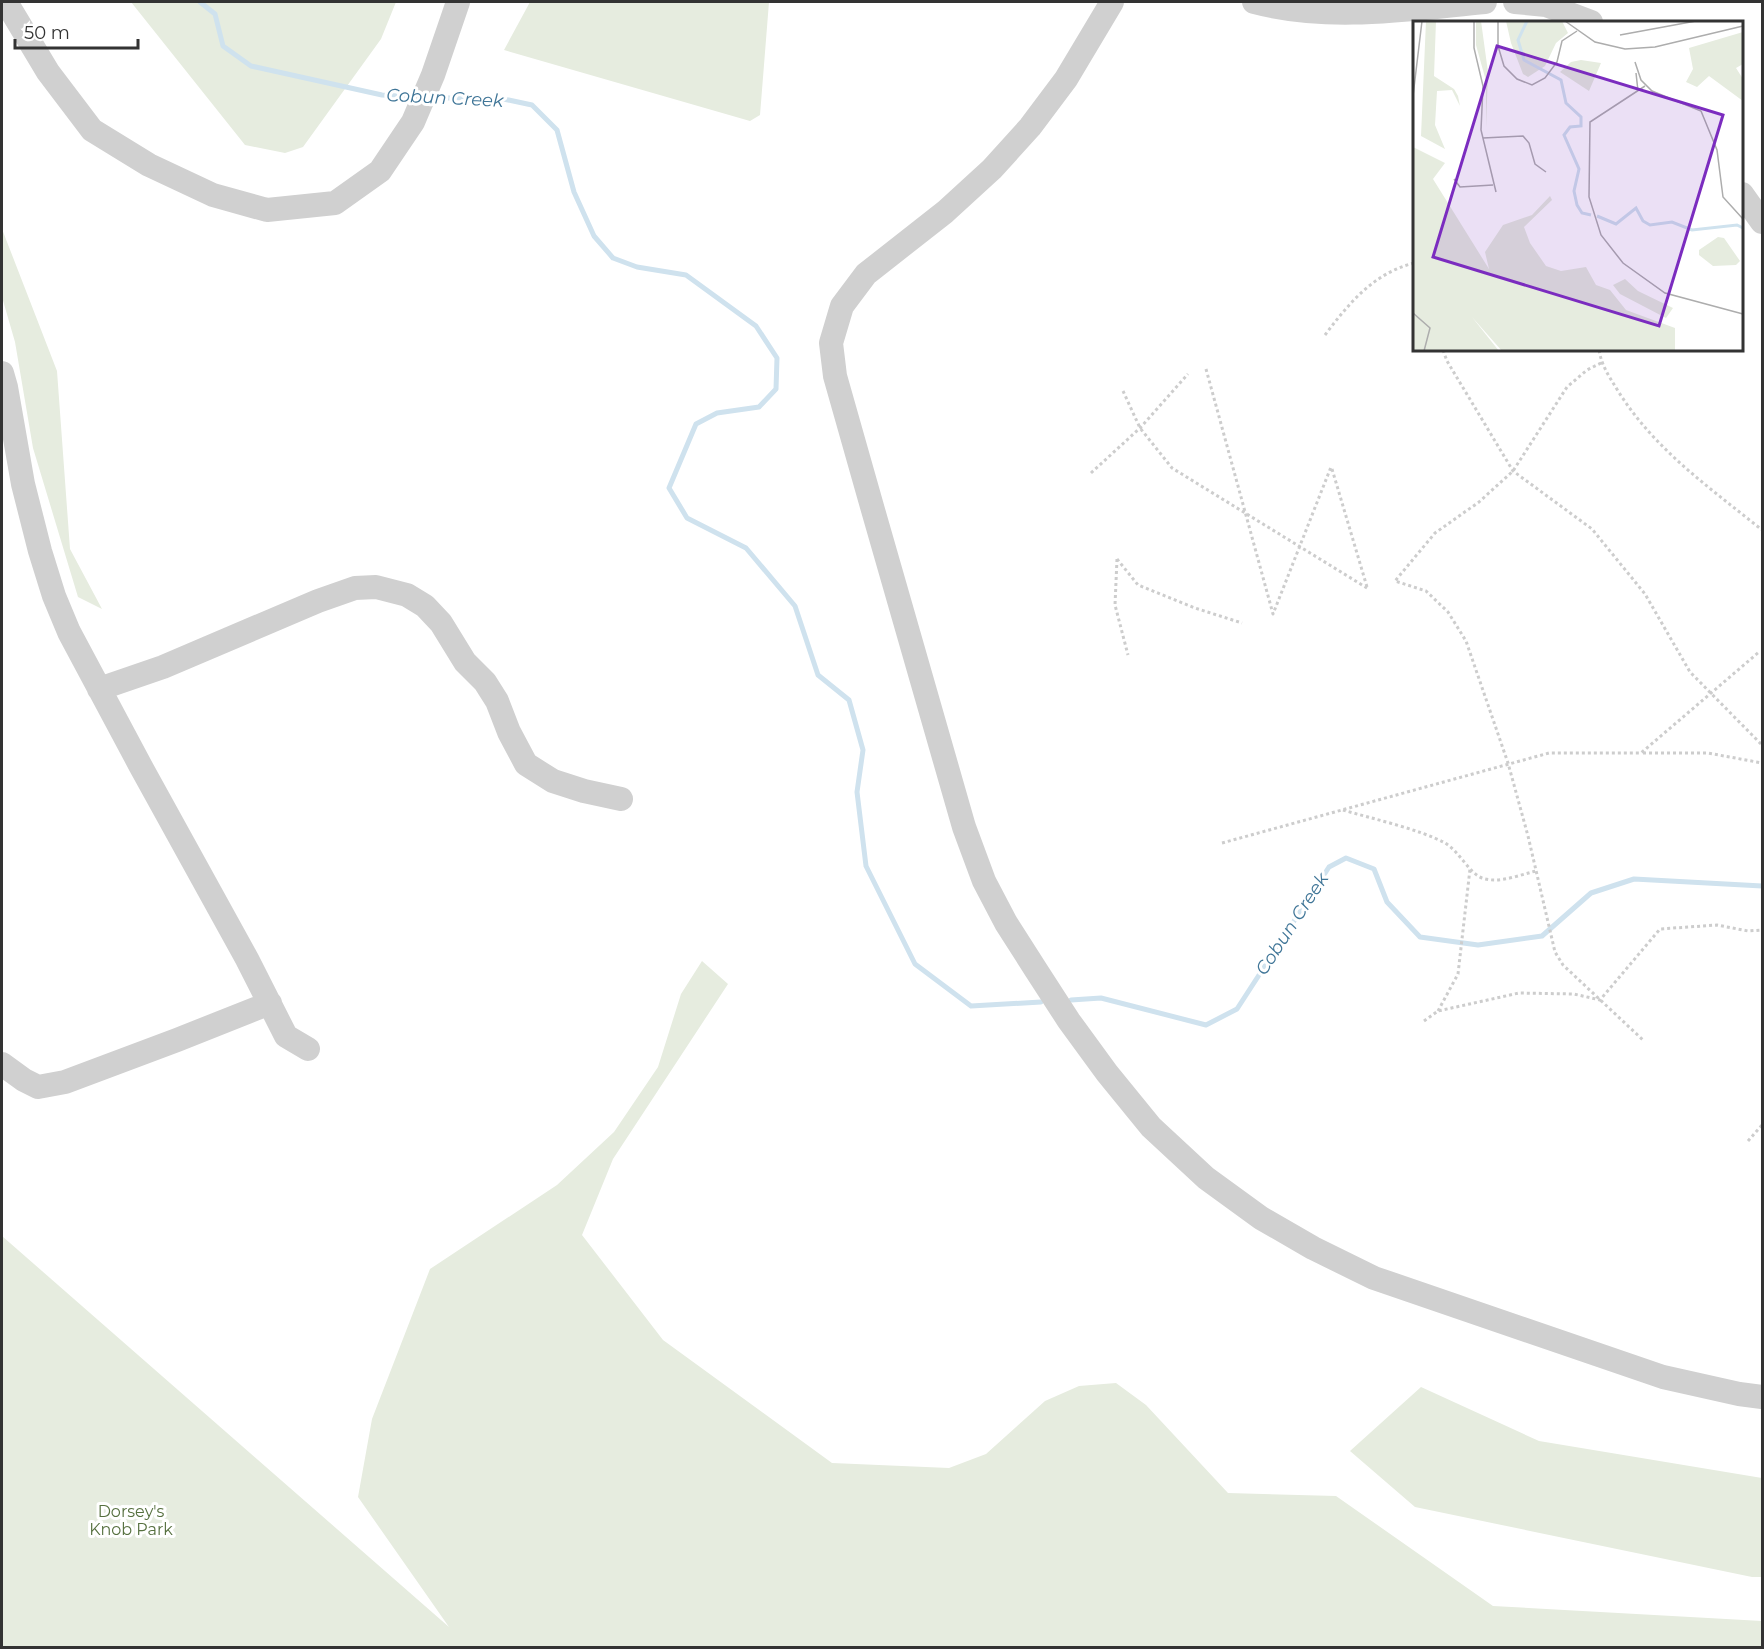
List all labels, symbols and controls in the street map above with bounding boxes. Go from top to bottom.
scale bar [15,12,138,50]
inset map [1413,21,1743,351]
text: 50 m [24,22,70,44]
water label: Cobun Creek [386,84,505,112]
water label: Cobun Creek [1251,868,1334,979]
park label: Dorsey's Knob Park [89,1502,173,1539]

